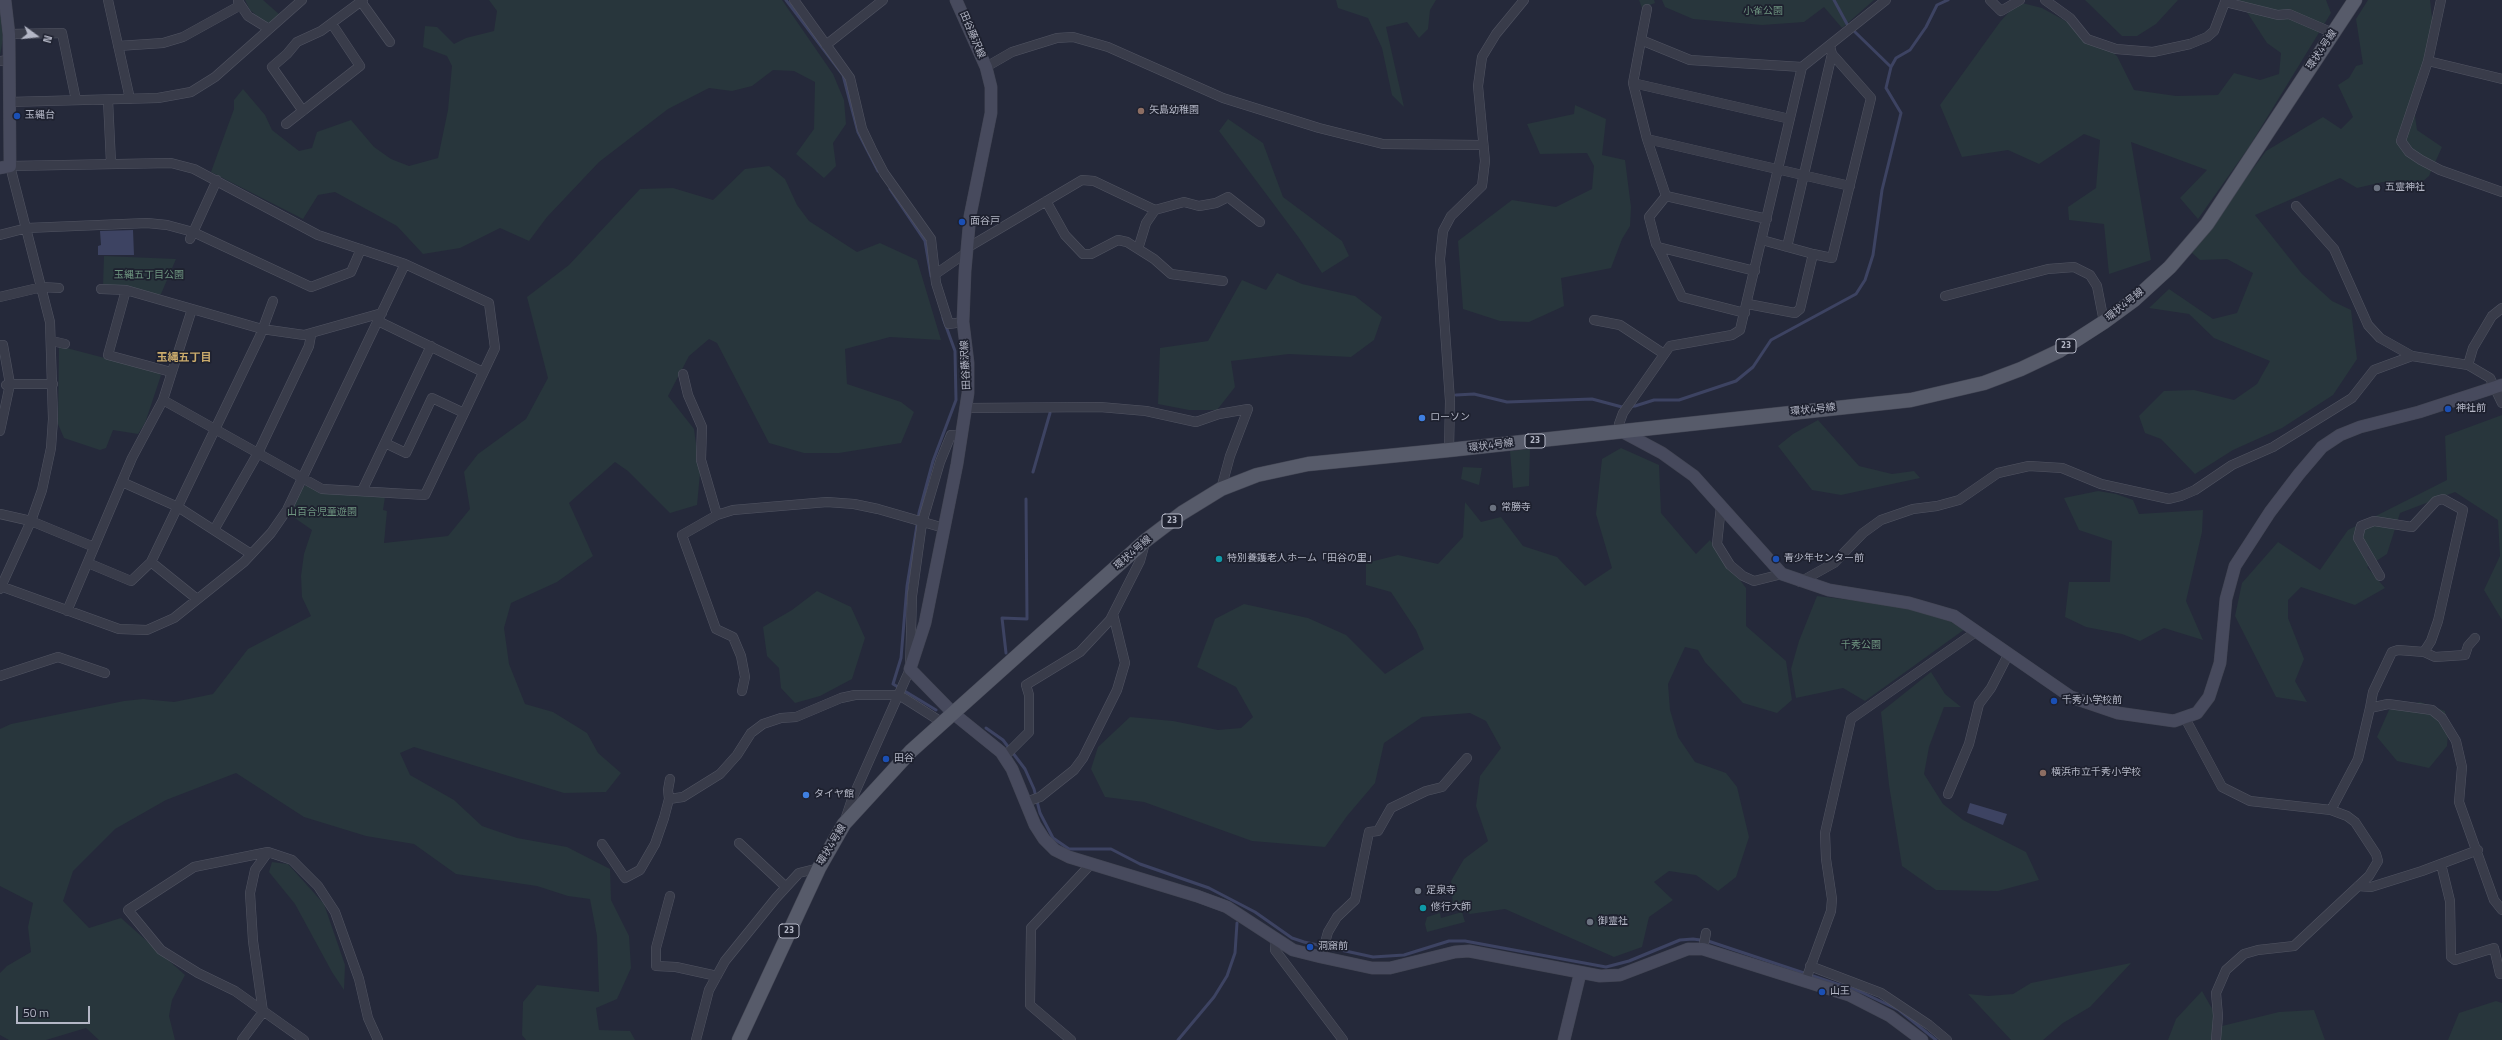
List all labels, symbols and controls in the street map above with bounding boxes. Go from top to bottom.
park label: 小雀公園 [1743,6,1783,18]
street label: 田谷藤沢線 [957,10,987,60]
north arrow [16,16,56,56]
street label: 環状4号線 [2304,28,2340,72]
text: N [39,33,56,45]
place label: 矢島幼稚園 [1149,105,1199,117]
marker: 矢島幼稚園 [1136,106,1146,116]
place label: 玉縄台 [25,110,55,122]
marker: 玉縄台 [12,111,22,121]
place label: 五霊神社 [2385,182,2425,194]
marker: 五霊神社 [2372,183,2382,193]
place label: 面谷戸 [970,216,1000,228]
marker: 面谷戸 [957,217,967,227]
park label: 玉縄五丁目公園 [114,270,184,282]
street label: 環状4号線 [2104,286,2146,324]
road number: 23 [2056,339,2076,353]
street label: 田谷藤沢線 [959,340,973,390]
district label: 玉縄五丁目 [157,351,211,365]
street label: 環状4号線 [1790,402,1836,418]
place label: 神社前 [2456,403,2486,415]
marker: 神社前 [2443,404,2453,414]
place label: ローソン [1430,412,1470,424]
marker: ローソン [1417,413,1427,423]
road number: 23 [1525,434,1545,448]
street label: 環状4号線 [1468,437,1514,455]
place label: 常勝寺 [1501,502,1531,514]
marker: 常勝寺 [1488,503,1498,513]
park label: 山百合児童遊園 [287,507,357,519]
road number: 23 [1162,514,1182,528]
street label: 環状4号線 [1112,534,1154,572]
place label: 特別養護老人ホーム「田谷の里」 [1227,553,1377,565]
place label: 青少年センター前 [1784,553,1864,565]
marker: 特別養護老人ホーム「田谷の里」 [1214,554,1224,564]
marker: 青少年センター前 [1771,554,1781,564]
park label: 千秀公園 [1841,640,1881,652]
place label: 千秀小学校前 [2062,695,2122,707]
marker: 千秀小学校前 [2049,696,2059,706]
place label: 田谷 [894,753,914,765]
marker: 田谷 [881,754,891,764]
place label: 横浜市立千秀小学校 [2051,767,2141,779]
marker: 横浜市立千秀小学校 [2038,768,2048,778]
place label: タイヤ館 [814,789,854,801]
marker: タイヤ館 [801,790,811,800]
street label: 環状4号線 [815,822,849,868]
place label: 定泉寺 [1426,885,1456,897]
marker: 定泉寺 [1413,886,1423,896]
place label: 修行大師 [1431,902,1471,914]
marker: 修行大師 [1418,903,1428,913]
place label: 御霊社 [1598,916,1628,928]
marker: 御霊社 [1585,917,1595,927]
road number: 23 [779,924,799,938]
place label: 洞窟前 [1318,941,1348,953]
marker: 洞窟前 [1305,942,1315,952]
place label: 山王 [1830,986,1850,998]
marker: 山王 [1817,987,1827,997]
scale bar [18,998,92,1024]
text: 50 m [23,1003,49,1022]

